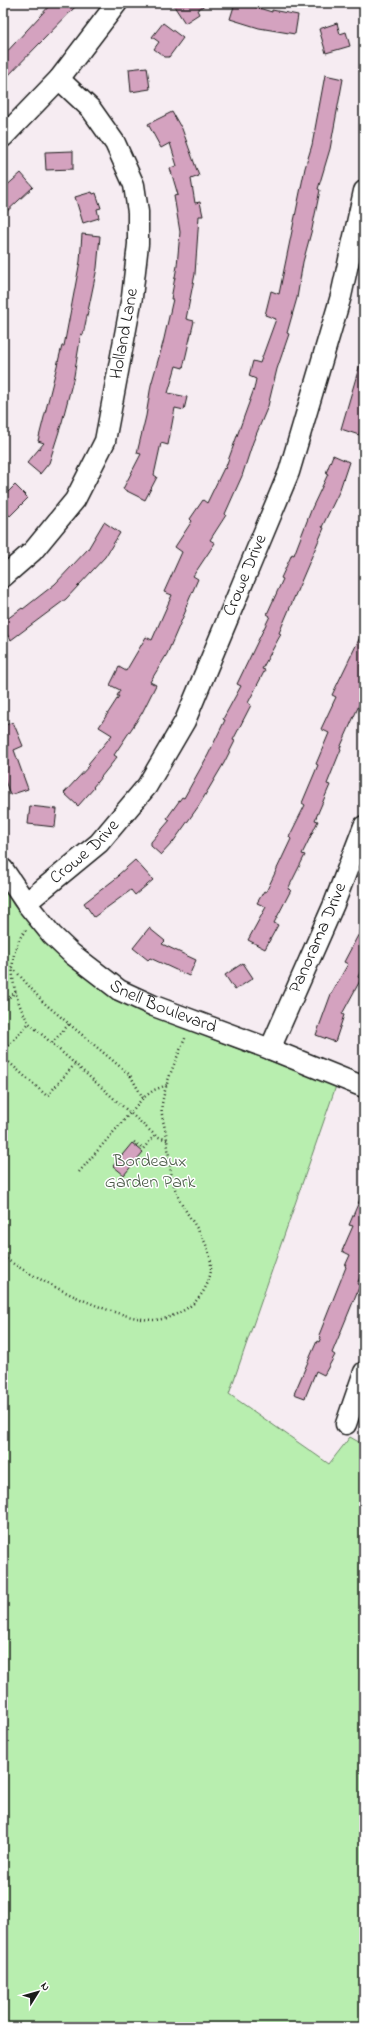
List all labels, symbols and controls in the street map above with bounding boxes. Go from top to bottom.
street label: Holland Lane [104,286,146,381]
street label: Crowe Drive [217,530,275,621]
street label: Crowe Drive [44,813,127,891]
street label: Panorama Drive [283,878,354,998]
street label: Snell Boulevard [103,973,220,1041]
park label: Bordeaux Garden Park [105,1149,195,1196]
north arrow [18,1972,58,2012]
text: N [37,1979,54,1994]

